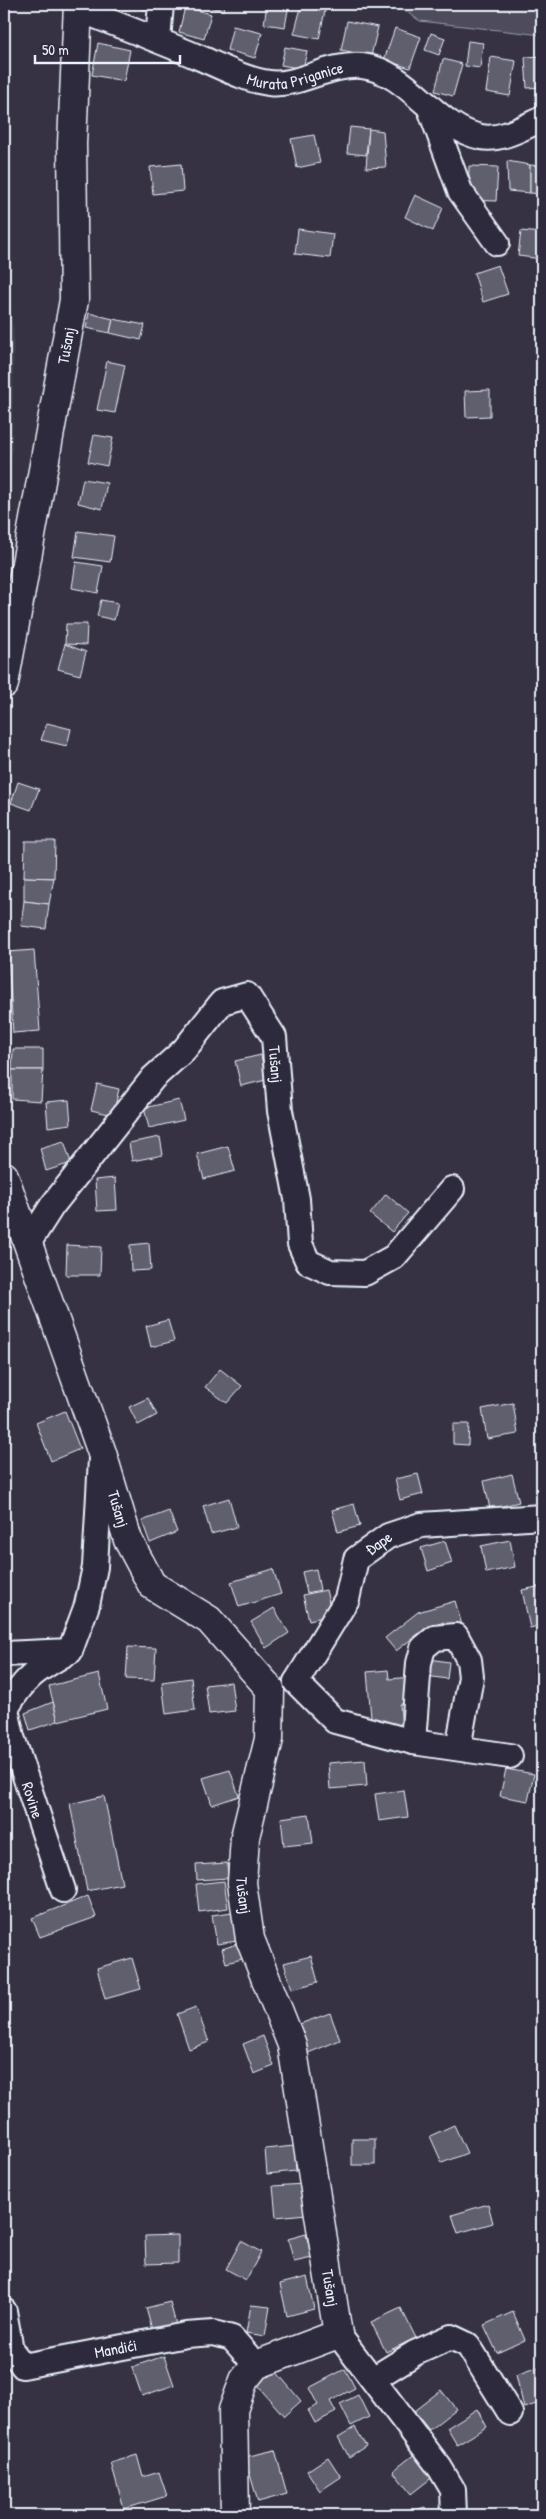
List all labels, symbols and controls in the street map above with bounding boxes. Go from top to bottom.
scale bar [35,32,180,64]
text: 50 m [42,39,69,60]
street label: Murata Priganice [244,56,346,95]
street label: Tušanj [52,325,80,366]
street label: Tušanj [264,1045,289,1084]
street label: Tušanj [103,1488,135,1530]
street label: Đape [360,1525,397,1560]
street label: Rovine [17,1779,49,1822]
street label: Tušanj [231,1876,257,1915]
street label: Tušanj [317,2268,344,2308]
street label: Mandići [93,2334,139,2363]

